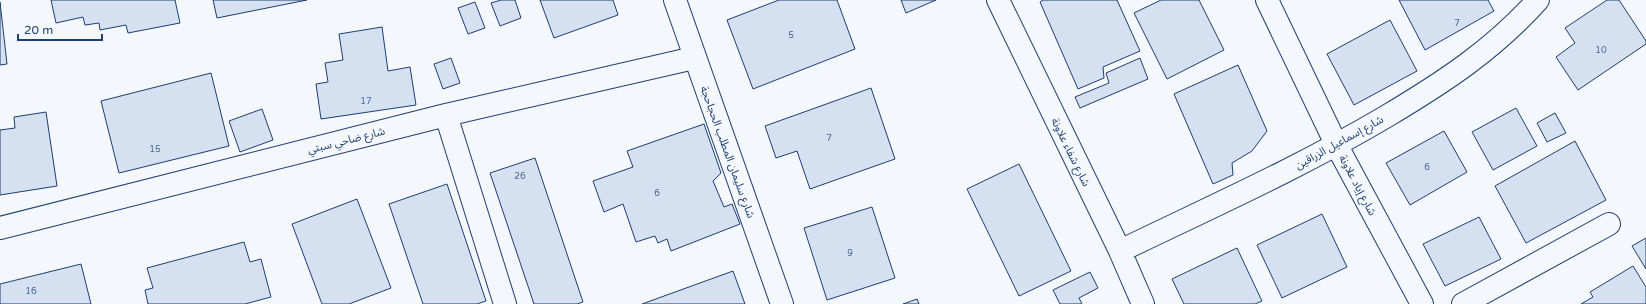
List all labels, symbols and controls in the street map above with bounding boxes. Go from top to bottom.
scale bar [18,16,102,42]
house number: 7 [1454,18,1460,29]
text: 20 m [24,23,53,37]
house number: 5 [788,30,794,41]
house number: 10 [1595,45,1607,56]
street label: شارع سليمان المطلب الحجاحجة [697,84,758,221]
house number: 17 [360,96,372,107]
street label: شارع إسماعيل الزراقين [1293,113,1386,173]
street label: شارع شفاء علاونة [1048,116,1093,189]
street label: شارع ضاحي سبتي [306,124,387,159]
house number: 7 [826,133,832,144]
house number: 15 [149,144,161,155]
street label: شارع إياد علاونة [1335,153,1379,219]
house number: 6 [1424,162,1430,173]
house number: 26 [514,171,526,182]
house number: 6 [654,188,660,199]
house number: 9 [847,248,853,259]
house number: 16 [25,286,37,297]

